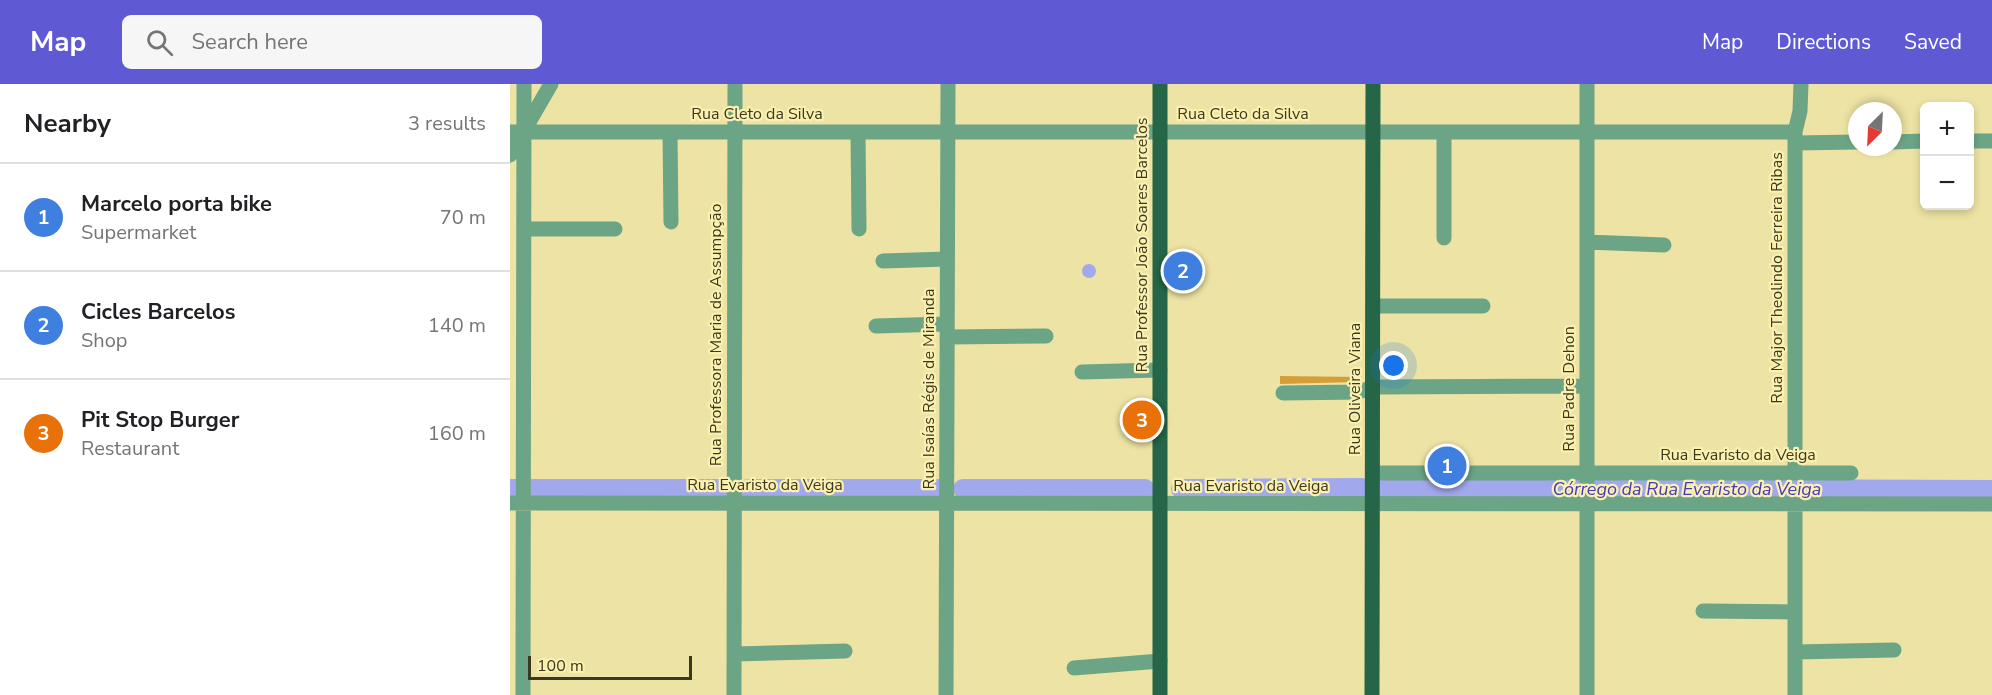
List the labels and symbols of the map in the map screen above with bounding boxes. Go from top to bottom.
north arrow [1848,102,1902,156]
street label: Rua Cleto da Silva [691,103,823,125]
street label: Rua Cleto da Silva [1177,103,1309,125]
street label: Rua Professor João Soares Barcelos [1131,117,1153,373]
street label: Rua Major Theolindo Ferreira Ribas [1766,152,1788,404]
street label: Rua Professora Maria de Assumpção [705,204,727,466]
pin: 2 [1164,248,1202,294]
street label: Rua Isaías Régis de Miranda [918,289,940,489]
street label: Rua Oliveira Viana [1344,323,1366,455]
street label: Rua Padre Dehon [1558,326,1580,452]
your location [1379,351,1408,380]
pin: 3 [1122,398,1162,442]
pin: 1 [1428,444,1466,488]
street label: Rua Evaristo da Veiga [1660,444,1816,466]
street label: Rua Evaristo da Veiga [687,474,843,496]
street label: Rua Evaristo da Veiga [1173,475,1329,497]
water label: Córrego da Rua Evaristo da Veiga [1553,477,1821,501]
scale bar [528,653,692,680]

